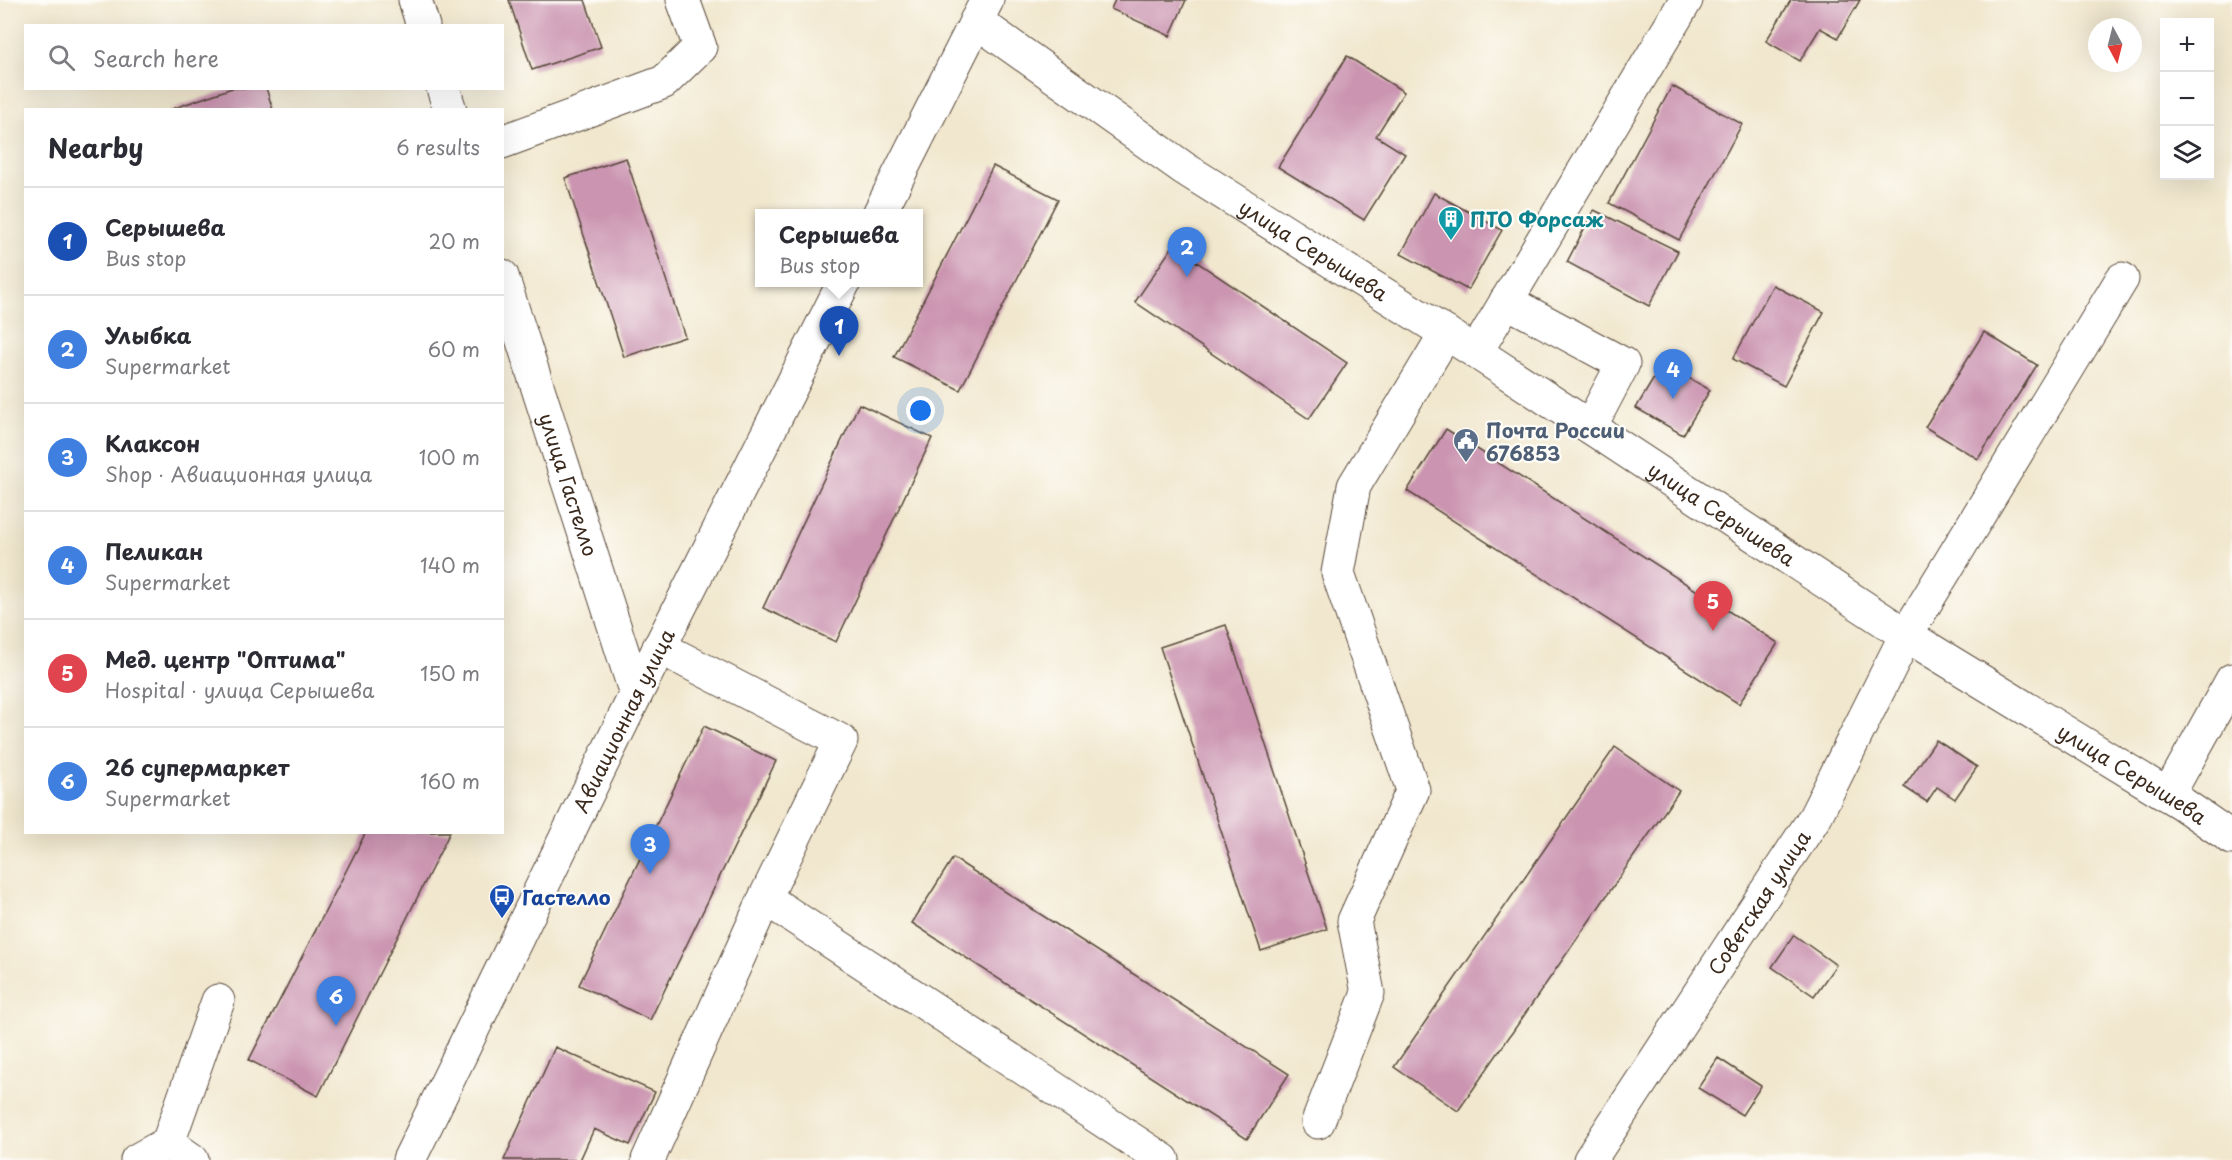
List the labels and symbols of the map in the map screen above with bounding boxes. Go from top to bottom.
north arrow [2088,18,2142,72]
street label: улица Серышева [1233,192,1394,308]
building icon: ПТО Форсаж [1436,204,1466,242]
place label: ПТО Форсаж [1470,204,1603,234]
pin: 2 [1168,228,1206,277]
pin: 1 [820,306,858,356]
pin: 4 [1654,350,1692,399]
your location [906,396,935,425]
street label: улица Гастелло [532,409,606,560]
place label: Почта России 676853 [1486,415,1625,468]
public building icon: Почта России 676853 [1451,426,1481,464]
street label: улица Серышева [1642,454,1802,573]
pin: 5 [1694,582,1732,631]
street label: Авиационная улица [565,623,682,818]
street label: улица Серышева [2052,716,2213,832]
pin: 3 [630,824,670,874]
street label: Советская улица [1700,824,1818,981]
bus stop icon: Гастелло [487,882,517,920]
place label: Гастелло [522,882,611,912]
pin: 6 [316,976,356,1026]

